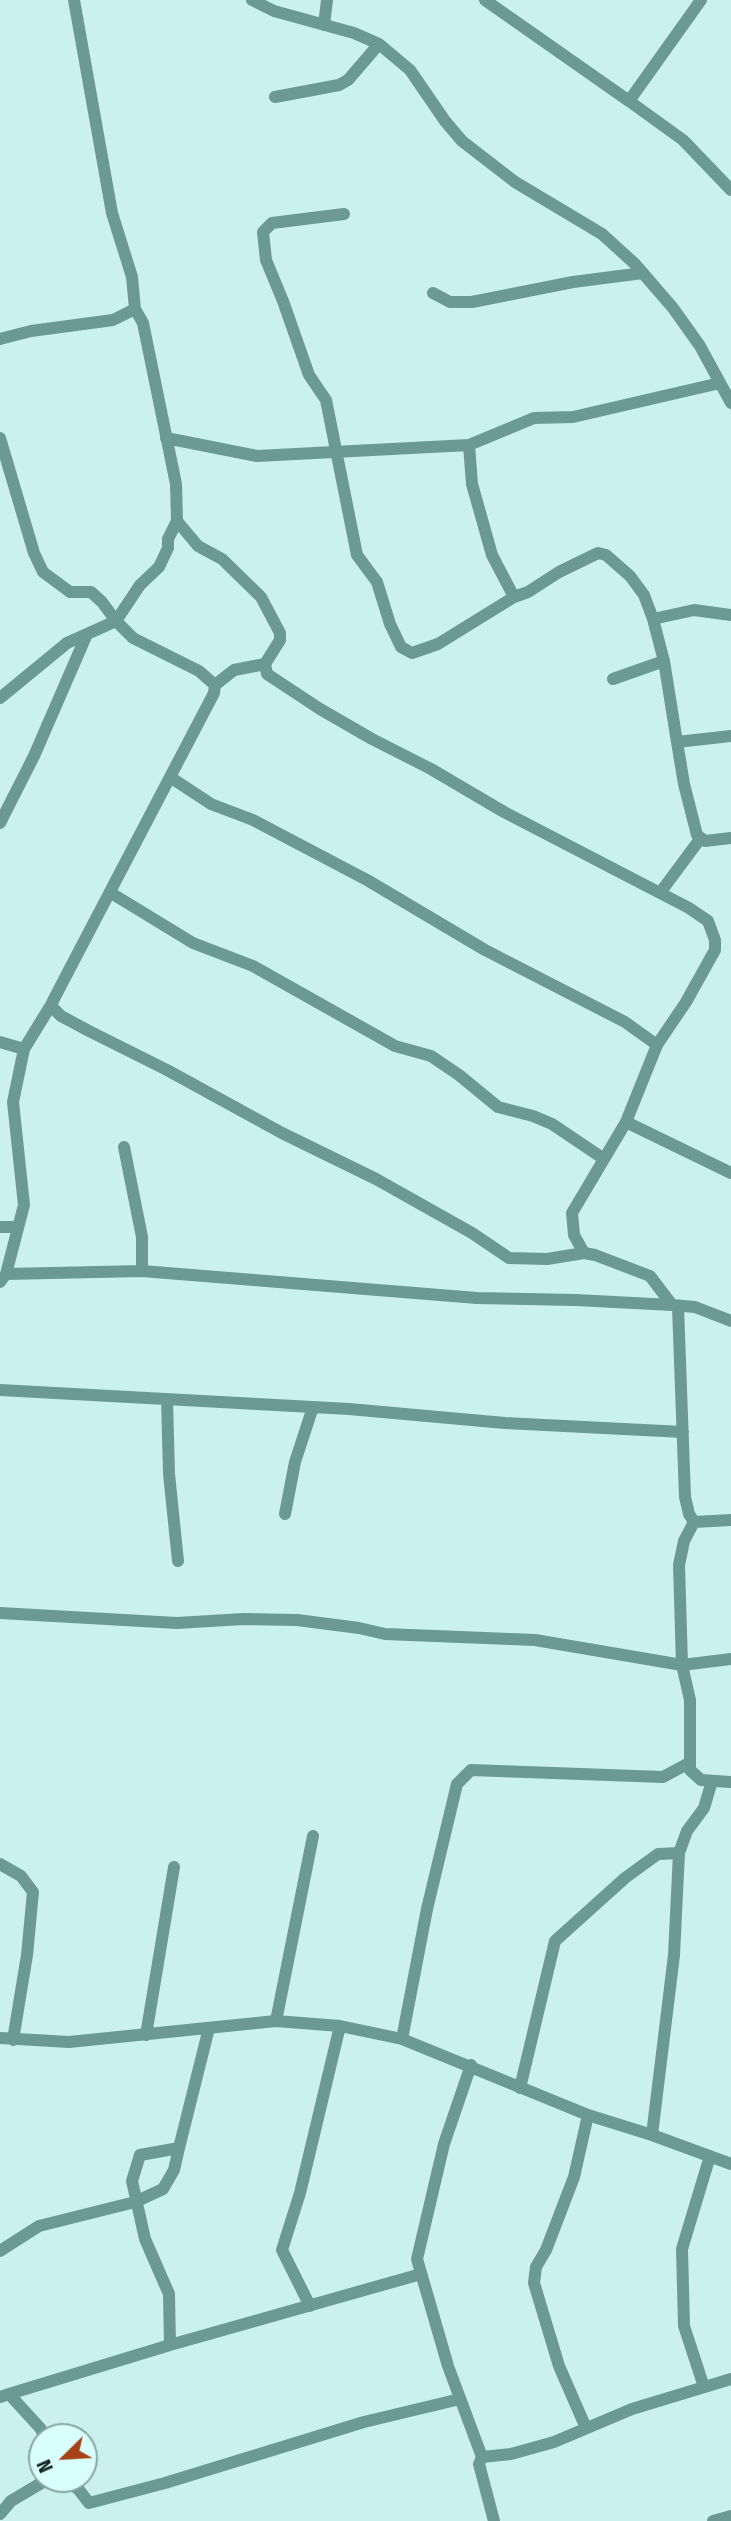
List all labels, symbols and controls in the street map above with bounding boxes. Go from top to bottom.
north arrow [28,2423,98,2493]
text: N [32,2456,58,2476]

